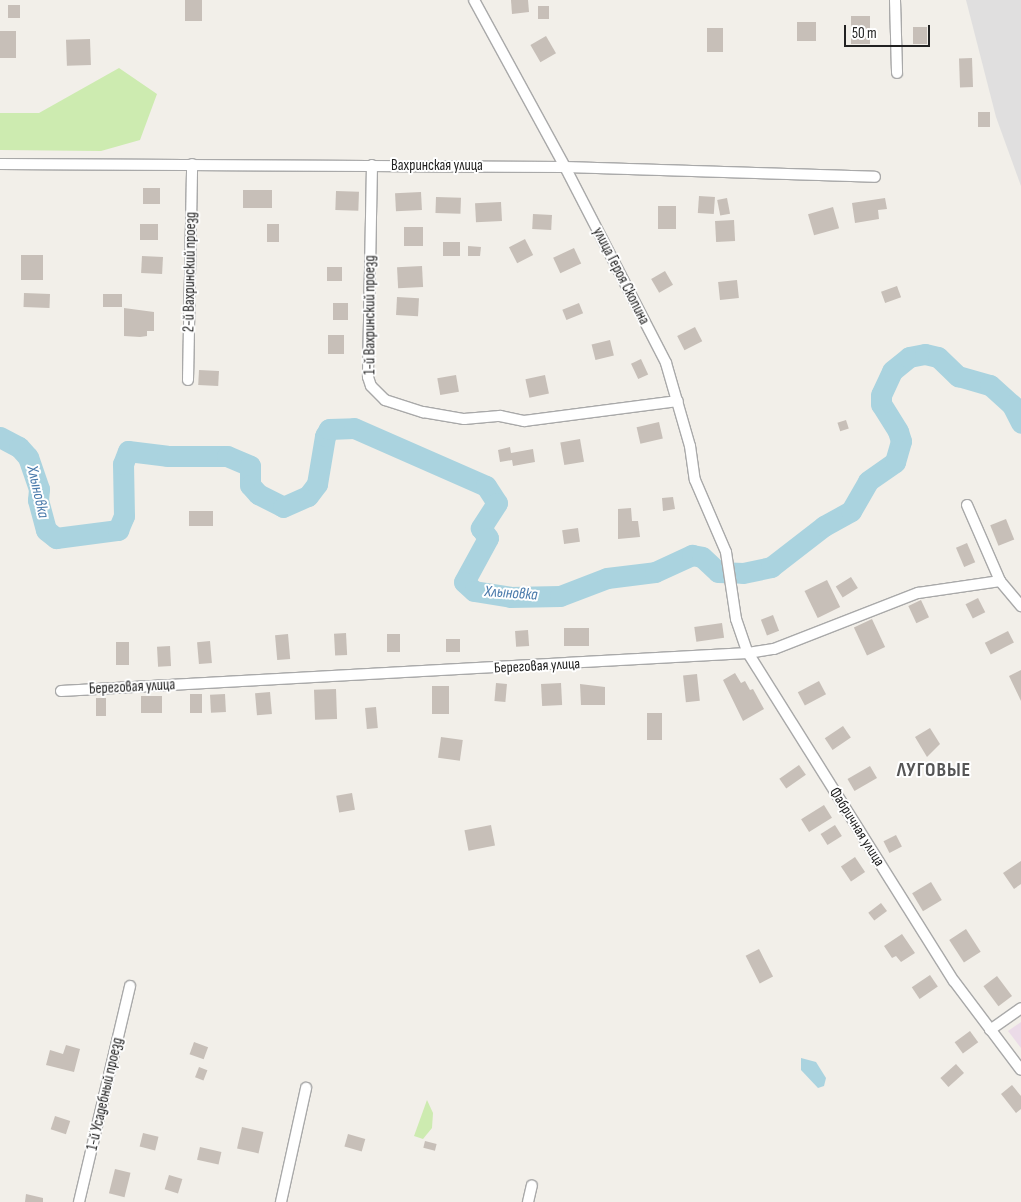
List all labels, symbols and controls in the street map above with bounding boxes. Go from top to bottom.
scale bar [846,15,932,47]
text: 50 m [852,24,877,43]
street label: Вахринская улица [391,157,483,175]
street label: 2-й Вахринский проезд [180,212,200,332]
street label: улица Героя Скопина [589,224,653,328]
street label: 1-й Вахринский проезд [361,255,379,375]
water label: Хлыновка [22,464,52,520]
water label: Хлыновка [484,583,538,605]
street label: Береговая улица [494,655,580,677]
street label: Береговая улица [89,676,175,698]
district label: ЛУГОВЫЕ [896,758,972,782]
street label: Фабричная улица [826,784,888,870]
street label: 1-й Усадебный проезд [83,1036,127,1152]

